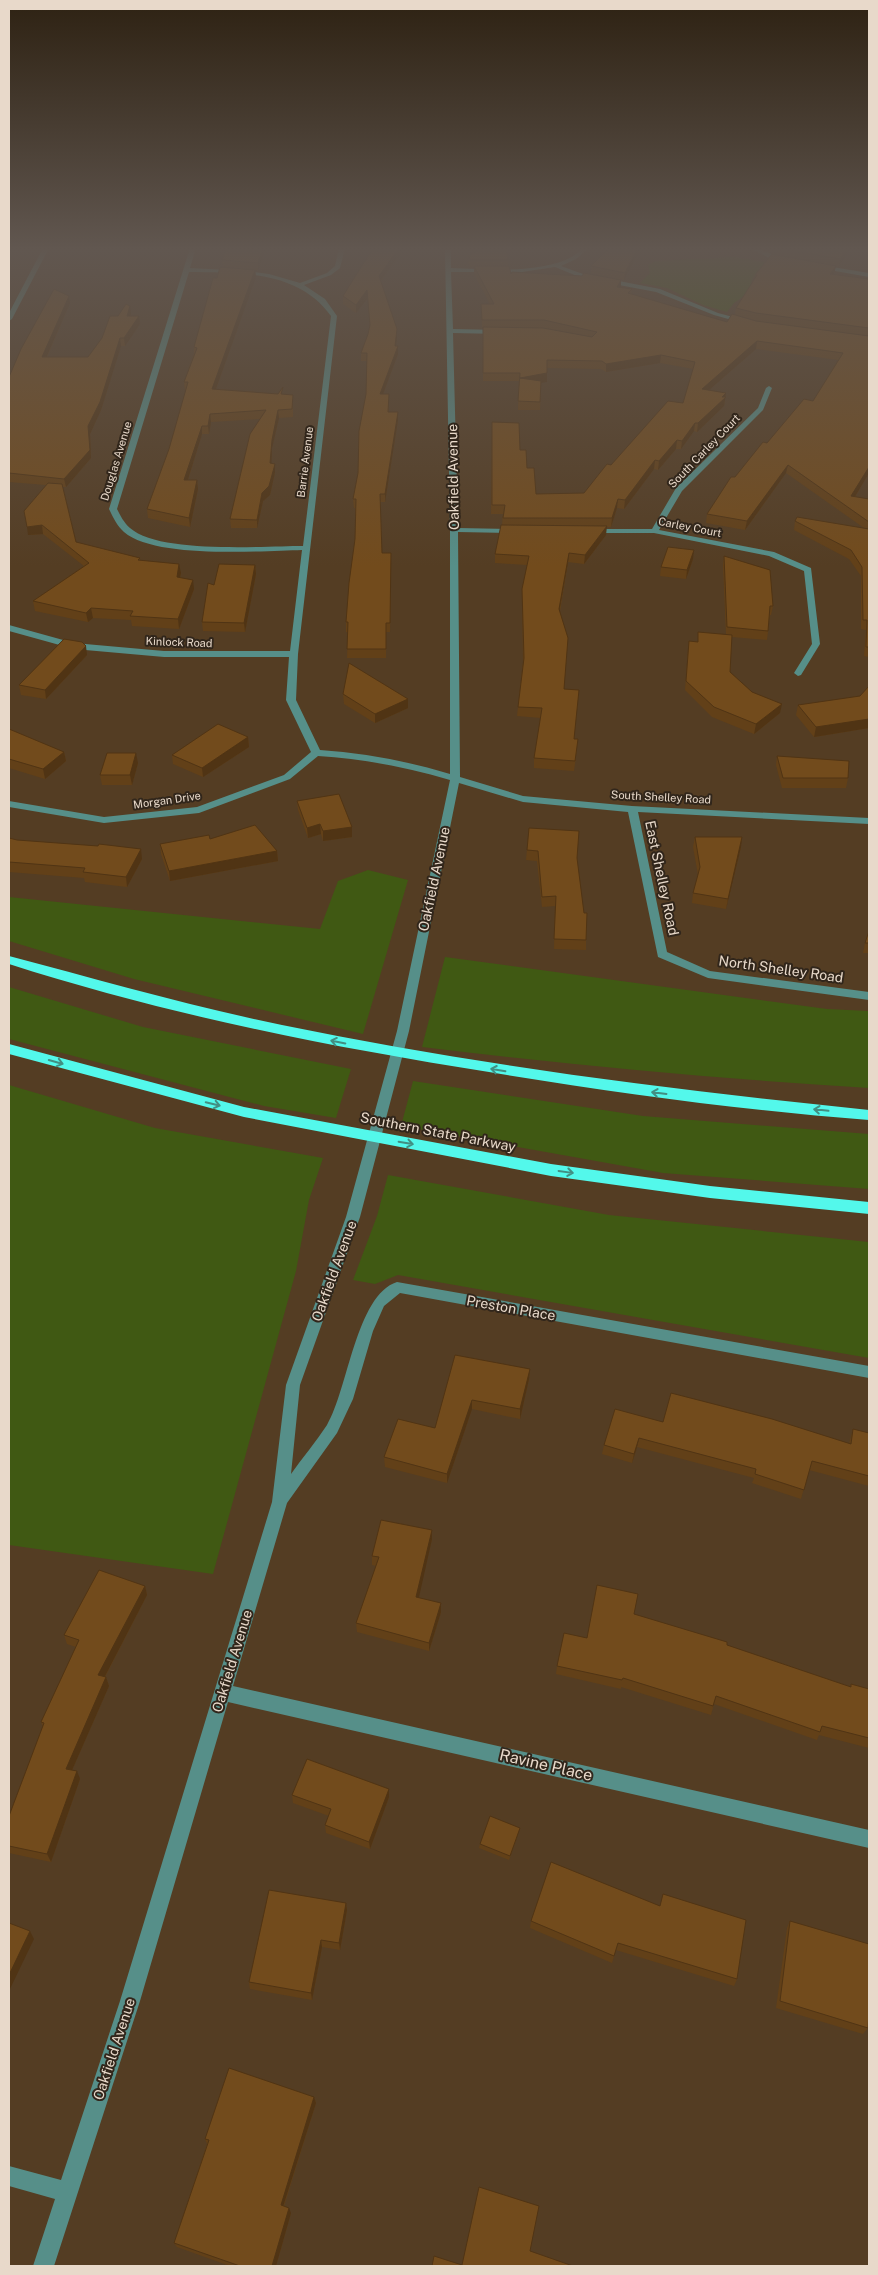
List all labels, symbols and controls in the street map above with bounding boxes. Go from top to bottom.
street label: South Carley Court [666,412,742,490]
street label: Douglas Avenue [98,420,134,502]
street label: Oakfield Avenue [444,424,462,530]
street label: Barrie Avenue [295,426,315,498]
street label: Carley Court [657,515,723,539]
street label: Kinlock Road [145,635,213,649]
street label: South Shelley Road [611,788,711,806]
street label: Morgan Drive [132,789,202,811]
street label: East Shelley Road [642,819,682,937]
street label: Oakfield Avenue [415,825,453,933]
street label: North Shelley Road [718,952,844,986]
one-way arrow [331,1036,347,1046]
one-way arrow [47,1058,63,1068]
one-way arrow [491,1065,507,1075]
one-way arrow [651,1088,667,1098]
one-way arrow [204,1100,220,1109]
one-way arrow [813,1105,829,1115]
street label: Southern State Parkway [359,1109,518,1155]
one-way arrow [398,1139,414,1149]
one-way arrow [558,1167,574,1177]
street label: Oakfield Avenue [308,1218,360,1324]
street label: Preston Place [465,1292,557,1324]
street label: Oakfield Avenue [209,1608,255,1714]
street label: Ravine Place [498,1745,594,1785]
street label: Oakfield Avenue [90,1996,138,2102]

